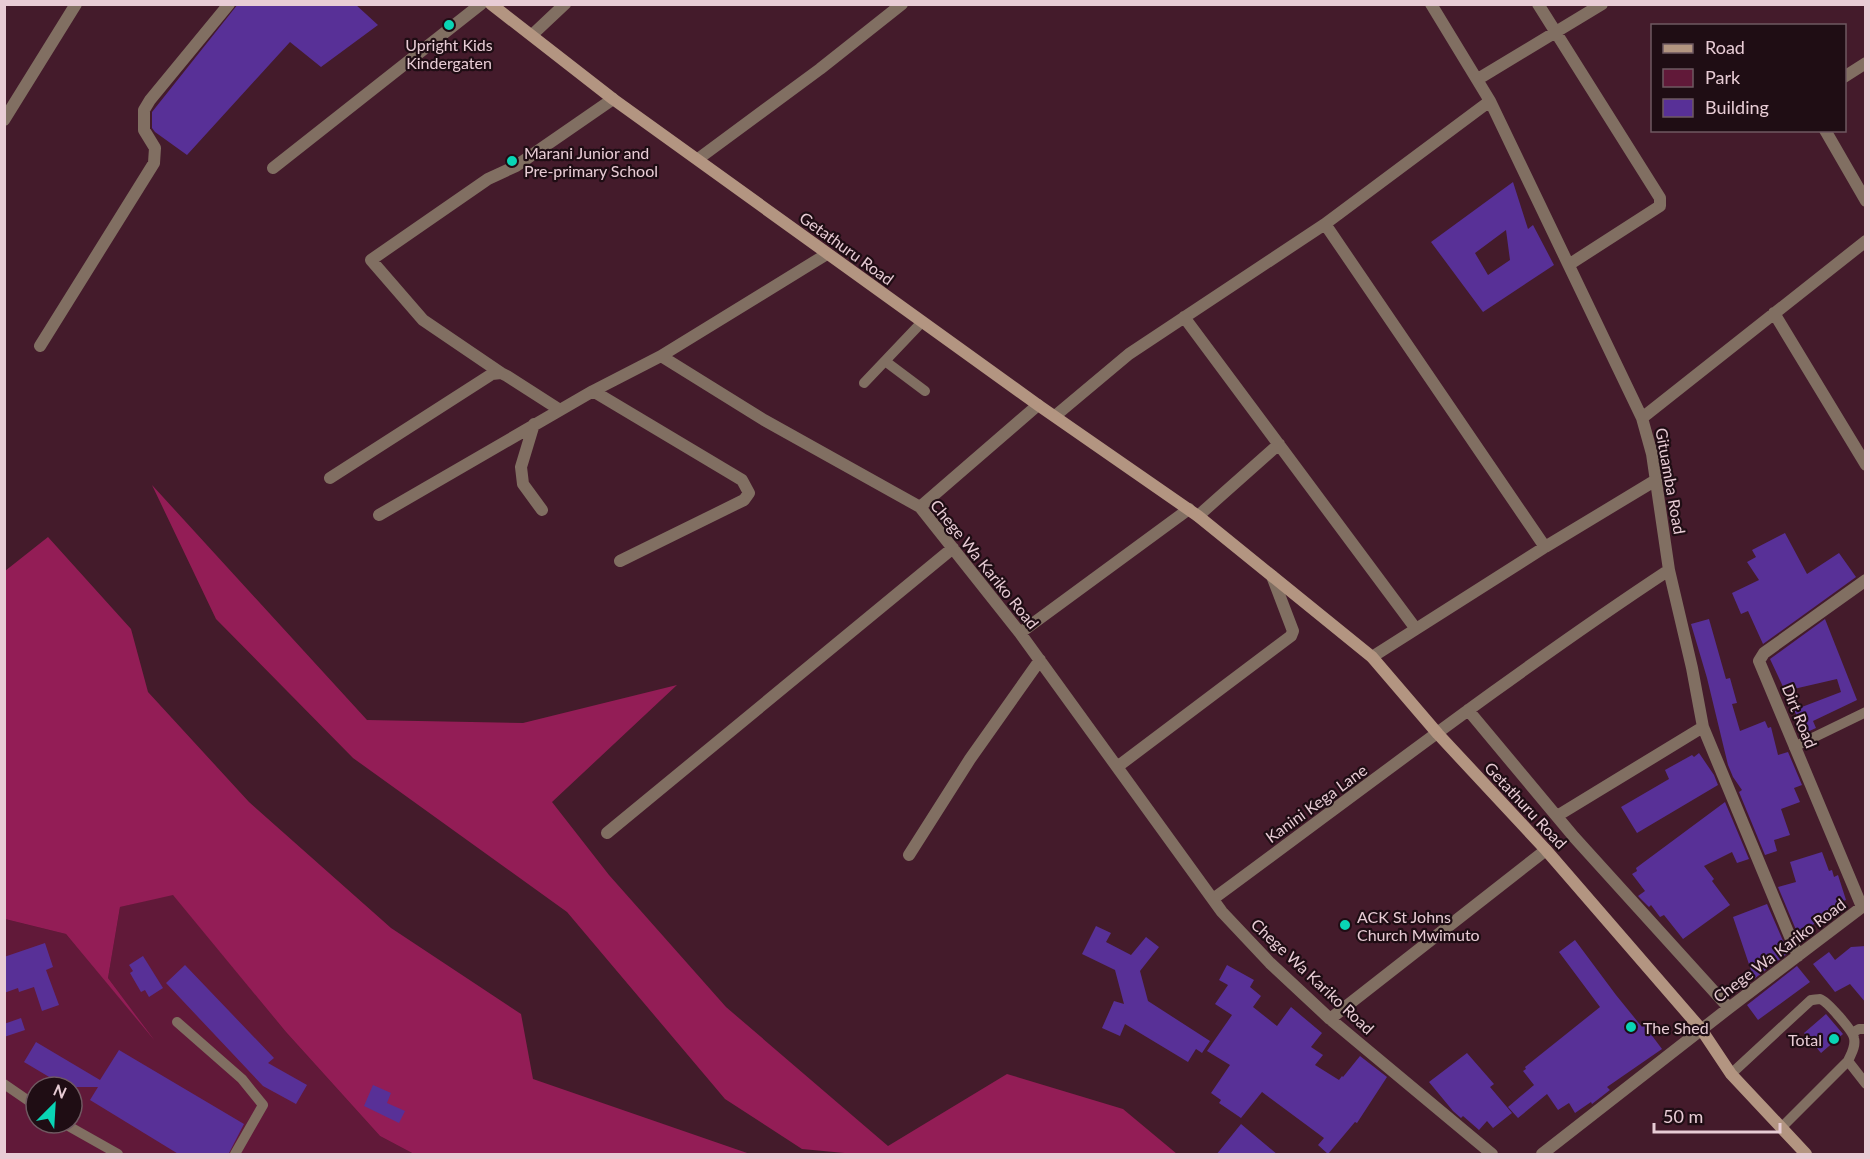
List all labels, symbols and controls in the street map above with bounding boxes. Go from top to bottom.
marker: Upright Kids Kindergaten [442,18,456,32]
legend [1651,24,1846,132]
place label: Upright Kids Kindergaten [405,35,493,72]
text: Road [1705,36,1745,58]
text: Park [1705,66,1741,88]
text: Building [1705,96,1769,118]
place label: Marani Junior and Pre-primary School [524,143,658,180]
marker: Marani Junior and Pre-primary School [505,154,519,168]
street label: Getathuru Road [796,208,898,288]
street label: Gituamba Road [1652,426,1690,536]
street label: Chege Wa Kariko Road [927,496,1043,632]
street label: Dirt Road [1779,681,1821,751]
street label: Getathuru Road [1481,758,1571,852]
street label: Kanini Kega Lane [1262,760,1370,846]
street label: Chege Wa Kariko Road [1709,894,1849,1006]
place label: ACK St Johns Church Mwimuto [1357,907,1480,944]
street label: Chege Wa Kariko Road [1248,914,1378,1038]
marker: ACK St Johns Church Mwimuto [1338,918,1352,932]
place label: The Shed [1643,1018,1709,1037]
marker: The Shed [1624,1020,1638,1034]
place label: Total [1788,1030,1822,1049]
marker: Total [1827,1032,1841,1046]
north arrow [24,1075,84,1135]
text: N [51,1080,70,1102]
scale bar [1654,1096,1780,1134]
text: 50 m [1663,1105,1703,1127]

